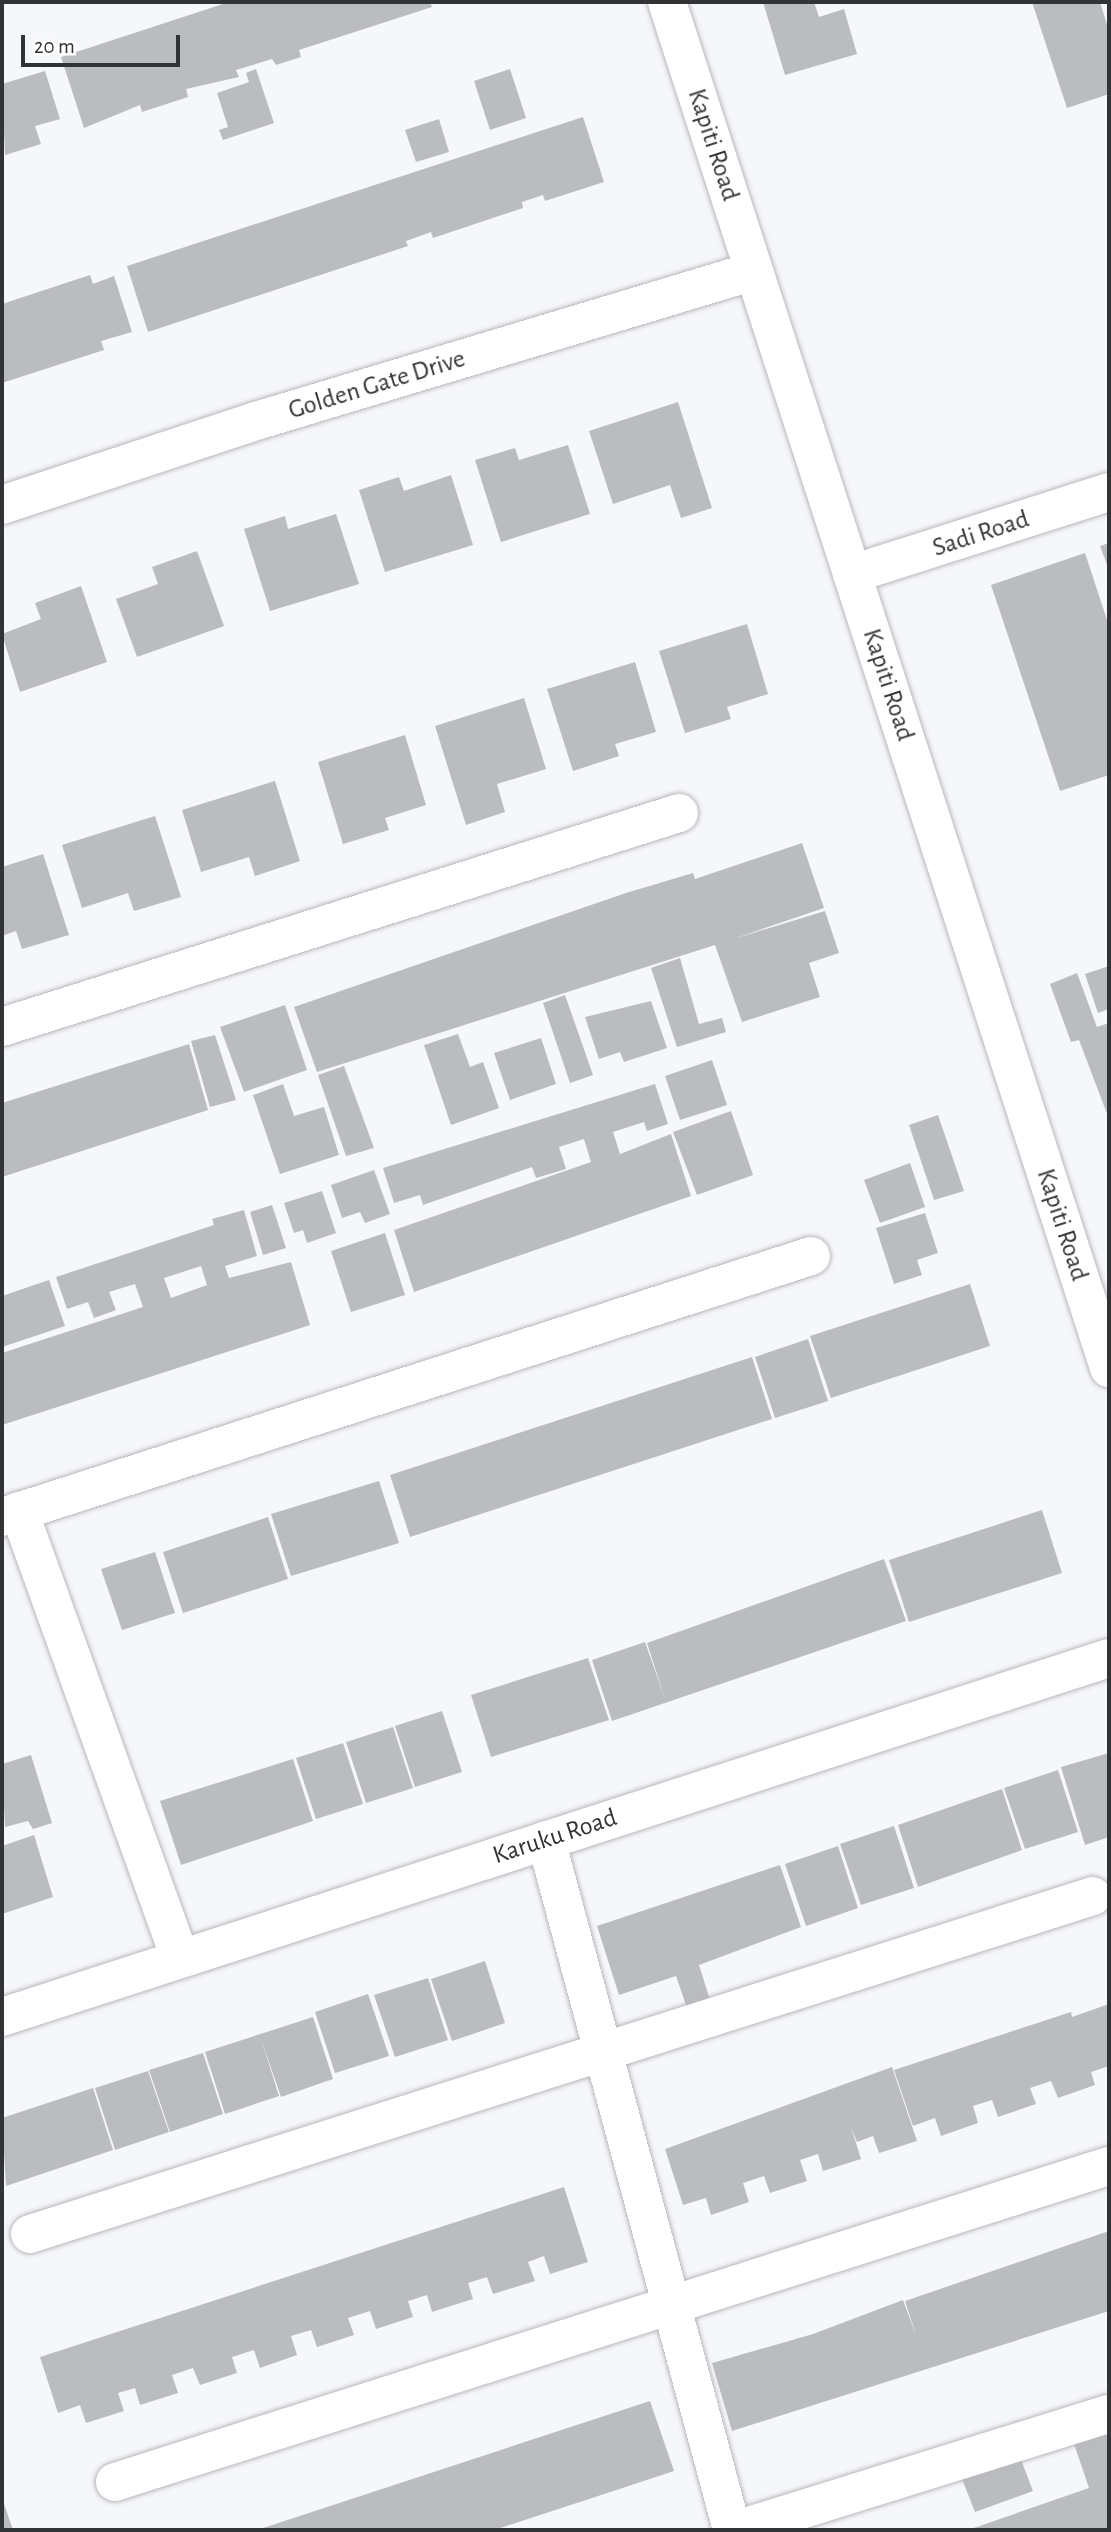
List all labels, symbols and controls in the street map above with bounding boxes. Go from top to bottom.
scale bar [24,21,184,65]
text: 20 m [34,36,75,57]
street label: Kapiti Road [680,85,746,205]
street label: Golden Gate Drive [285,343,469,427]
street label: Sadi Road [929,504,1033,564]
street label: Kapiti Road [855,625,921,745]
street label: Kapiti Road [1029,1165,1095,1285]
street label: Karuku Road [489,1802,621,1872]

